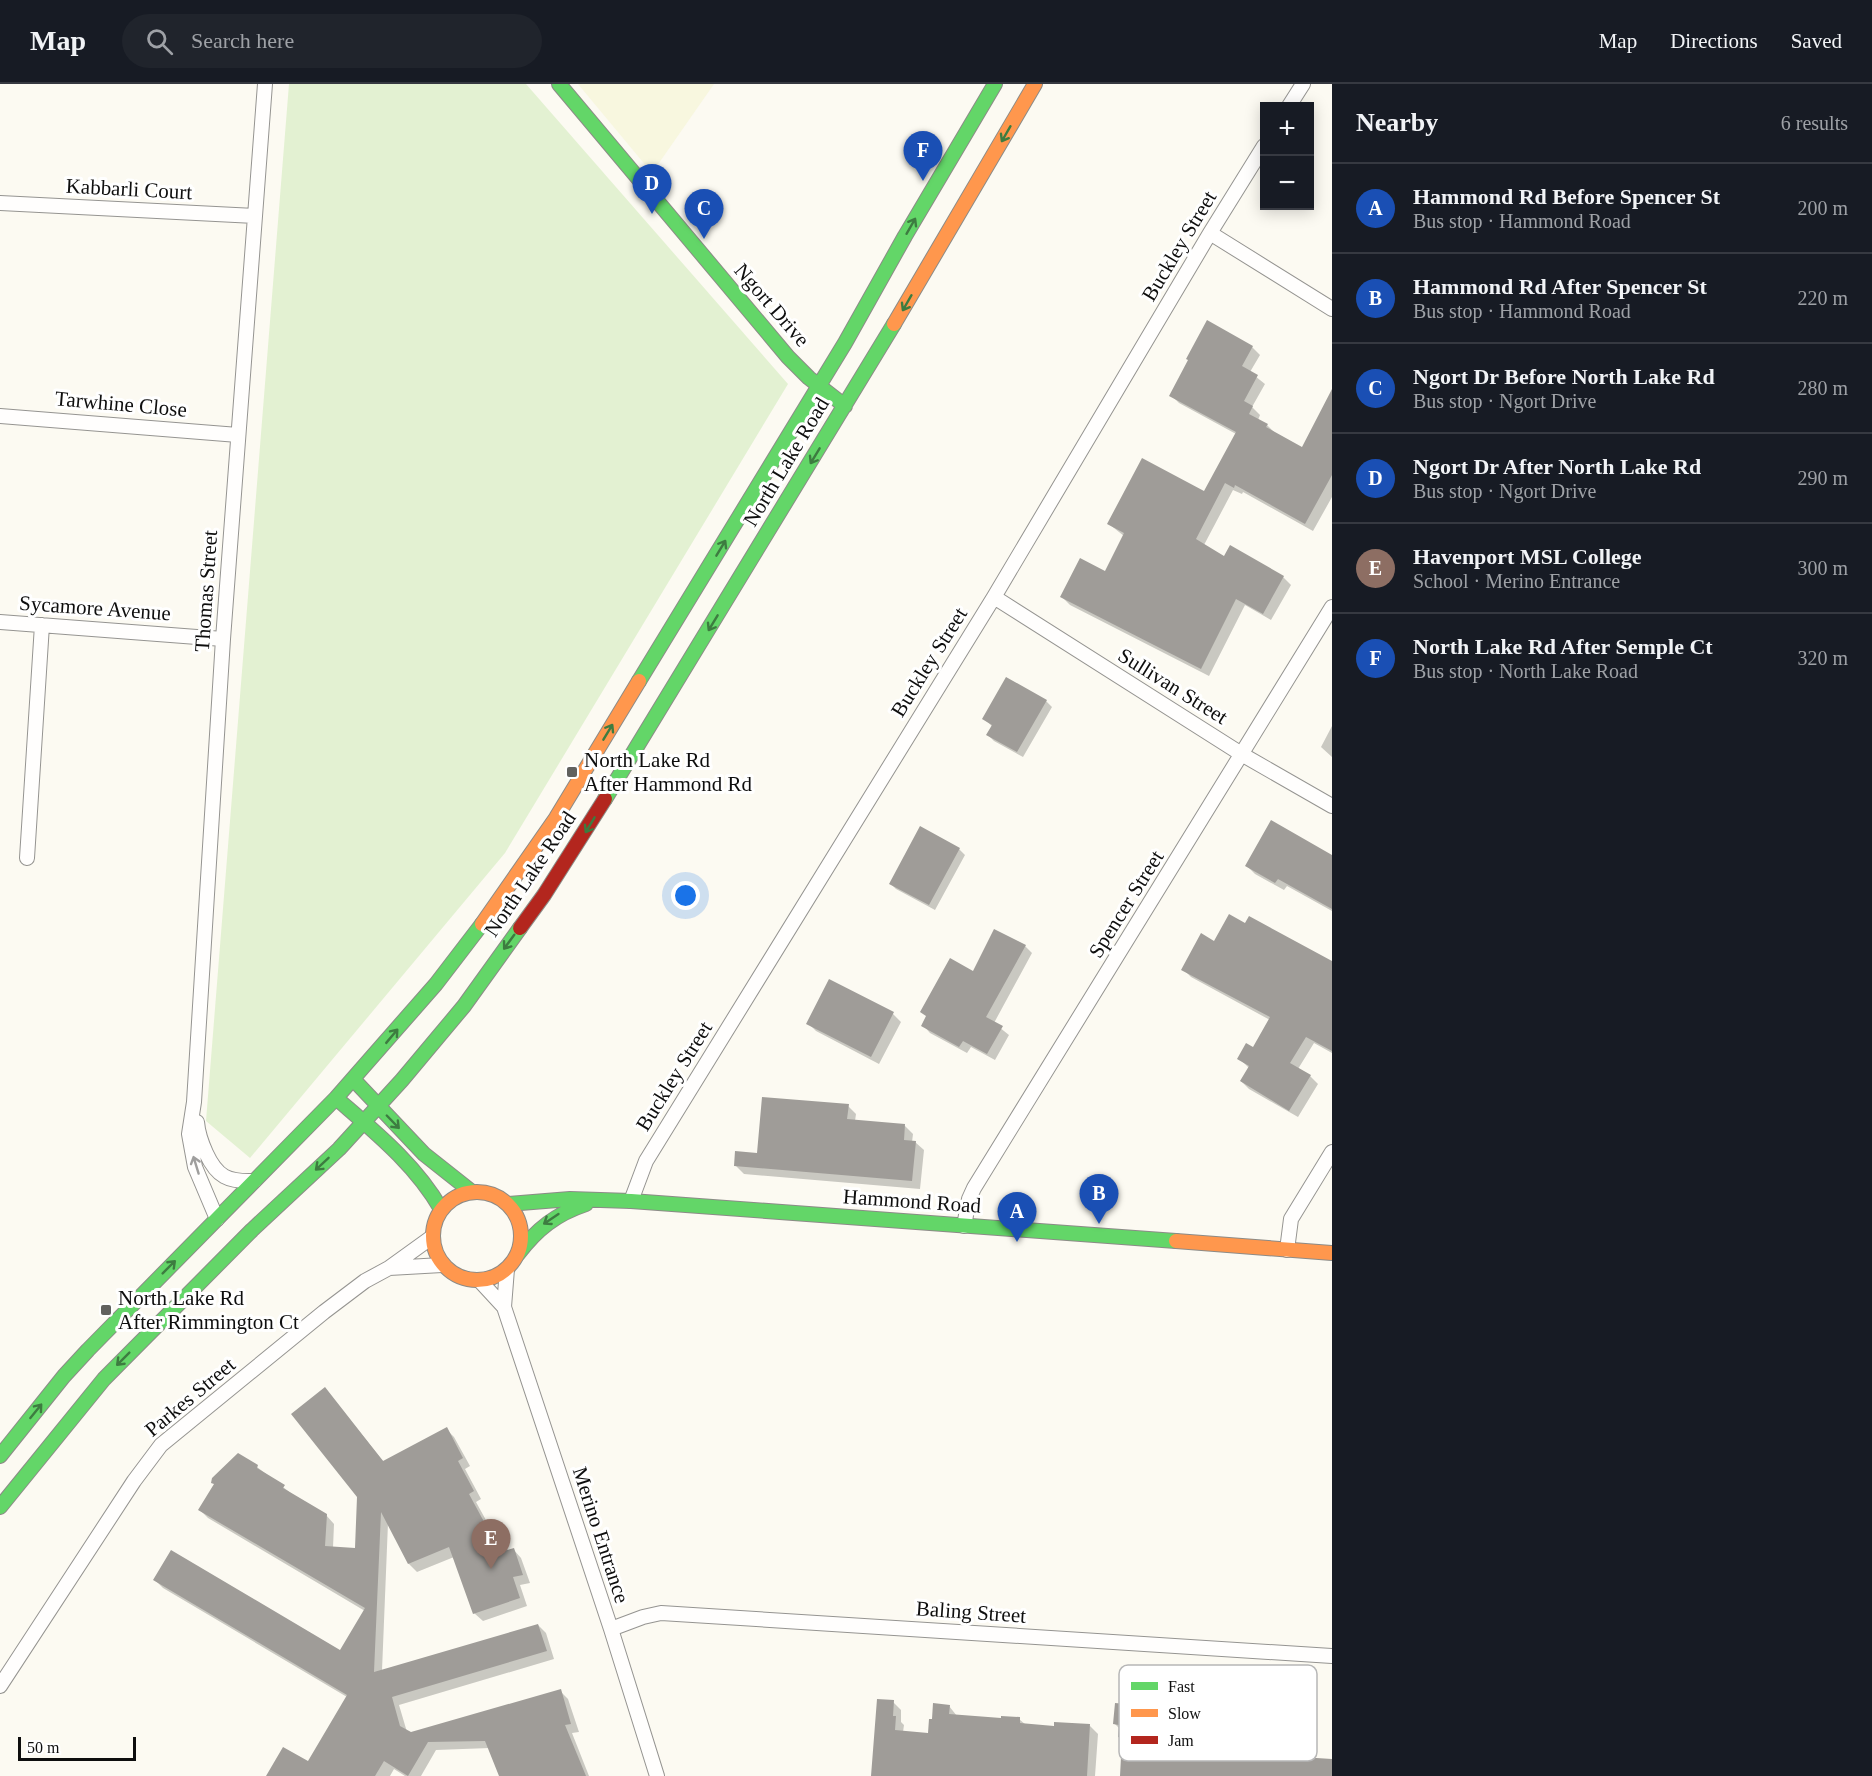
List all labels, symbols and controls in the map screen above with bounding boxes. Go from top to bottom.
search box [122,14,542,68]
text: Map [30,25,86,56]
icon: search [143,25,176,58]
text: Search here [191,28,294,53]
text: Map [1599,29,1637,53]
text: Directions [1670,29,1758,53]
text: Saved [1791,29,1842,53]
map controls [1260,102,1314,210]
button: + [1260,102,1314,156]
text: Nearby [1356,108,1438,137]
text: 6 results [1781,112,1848,134]
one-way arrow [999,126,1011,143]
pin: F [904,132,942,181]
button: − [1260,156,1314,210]
pin: D [632,164,672,214]
street label: Kabbarli Court [65,174,193,204]
text: Hammond Rd Before Spencer St [1413,184,1720,209]
street label: Buckley Street [1137,186,1221,305]
pin: C [684,190,724,239]
text: A [1368,197,1383,219]
text: 200 m [1797,197,1848,219]
text: Bus stop · Hammond Road [1413,210,1631,232]
one-way arrow [905,218,917,235]
street label: Ngort Drive [729,259,815,351]
text: Hammond Rd After Spencer St [1413,274,1707,299]
text: B [1369,287,1382,309]
text: 220 m [1797,287,1848,309]
one-way arrow [901,294,913,311]
text: Bus stop · Hammond Road [1413,300,1631,322]
text: Ngort Dr Before North Lake Rd [1413,364,1715,389]
text: C [1368,377,1383,399]
text: 280 m [1797,377,1848,399]
street label: Tarwhine Close [54,386,188,422]
text: Bus stop · Ngort Drive [1413,390,1596,412]
street label: North Lake Road [738,393,834,531]
one-way arrow [808,447,820,464]
text: Ngort Dr After North Lake Rd [1413,454,1701,479]
text: D [1368,467,1383,489]
text: 290 m [1797,467,1848,489]
text: Bus stop · Ngort Drive [1413,480,1596,502]
street label: Thomas Street [190,529,222,653]
one-way arrow [715,540,727,557]
text: Havenport MSL College [1413,544,1642,569]
text: E [1369,557,1382,579]
text: 300 m [1797,557,1848,579]
text: School · Merino Entrance [1413,570,1620,592]
street label: Sycamore Avenue [18,591,172,625]
street label: Buckley Street [886,603,972,721]
one-way arrow [707,614,719,631]
text: North Lake Rd After Semple Ct [1413,634,1713,659]
street label: Sullivan Street [1114,643,1232,729]
text: F [1369,647,1382,669]
text: 320 m [1797,647,1848,669]
text: Bus stop · North Lake Road [1413,660,1638,682]
one-way arrow [603,724,615,741]
place label: North Lake Rd After Hammond Rd [584,748,752,796]
marker: North Lake Rd After Hammond Rd [565,765,579,779]
street label: North Lake Road [479,806,581,941]
one-way arrow [583,816,595,833]
street label: Spencer Street [1084,846,1169,962]
your location [671,881,700,910]
one-way arrow [503,934,516,950]
street label: Buckley Street [631,1017,717,1135]
one-way arrow [385,1029,399,1044]
one-way arrow [386,1114,400,1129]
one-way arrow [190,1156,201,1175]
one-way arrow [315,1157,330,1171]
pin: B [1080,1174,1118,1224]
street label: Hammond Road [842,1184,982,1218]
pin: A [998,1192,1036,1242]
one-way arrow [542,1213,559,1226]
one-way arrow [161,1260,176,1275]
place label: North Lake Rd After Rimmington Ct [118,1286,299,1334]
marker: North Lake Rd After Rimmington Ct [99,1303,113,1317]
one-way arrow [116,1352,131,1367]
street label: Parkes Street [140,1352,240,1442]
one-way arrow [30,1403,43,1419]
street label: Merino Entrance [568,1464,634,1606]
pin: E [472,1520,510,1569]
street label: Baling Street [915,1596,1027,1628]
legend [1119,1665,1317,1761]
text: Fast [1168,1678,1195,1695]
text: Slow [1168,1705,1201,1722]
text: Jam [1168,1732,1194,1749]
scale bar [18,1734,136,1762]
text: 50 m [27,1739,59,1756]

